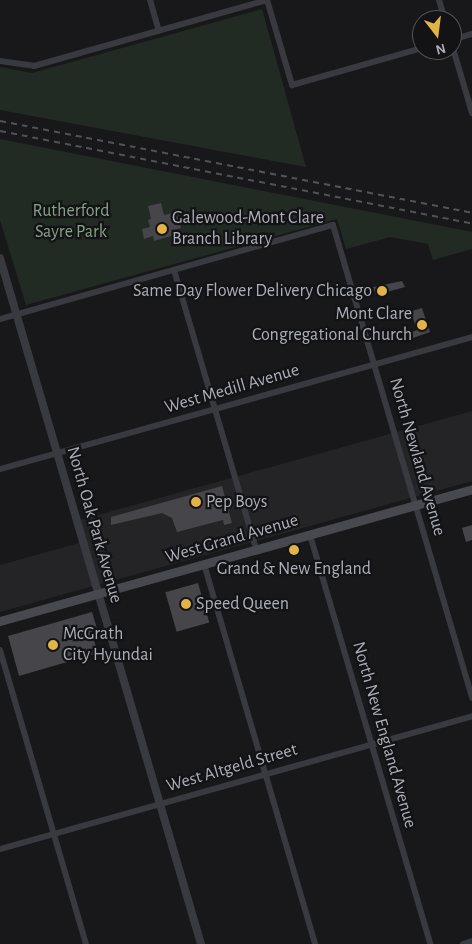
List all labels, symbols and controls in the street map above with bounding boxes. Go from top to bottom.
north arrow [412,10,462,60]
text: N [434,40,447,57]
park label: Rutherford Sayre Park [33,201,109,243]
place label: Galewood-Mont Clare Branch Library [172,208,324,250]
marker: Galewood-Mont Clare Branch Library [156,223,168,235]
place label: Same Day Flower Delivery Chicago [133,280,372,302]
marker: Same Day Flower Delivery Chicago [376,285,388,297]
place label: Mont Clare Congregational Church [252,304,412,346]
marker: Mont Clare Congregational Church [416,319,428,331]
street label: West Medill Avenue [162,359,302,419]
street label: North Newland Avenue [384,375,450,539]
street label: North Oak Park Avenue [61,444,127,606]
place label: Pep Boys [206,491,267,513]
marker: Pep Boys [190,496,202,508]
street label: West Grand Avenue [163,510,301,568]
marker: Grand & New England [288,544,300,556]
place label: Grand & New England [217,558,371,580]
place label: Speed Queen [196,593,289,615]
marker: Speed Queen [180,598,192,610]
place label: McGrath City Hyundai [63,624,153,666]
marker: McGrath City Hyundai [47,639,59,651]
street label: North New England Avenue [347,639,421,831]
street label: West Altgeld Street [164,739,300,797]

